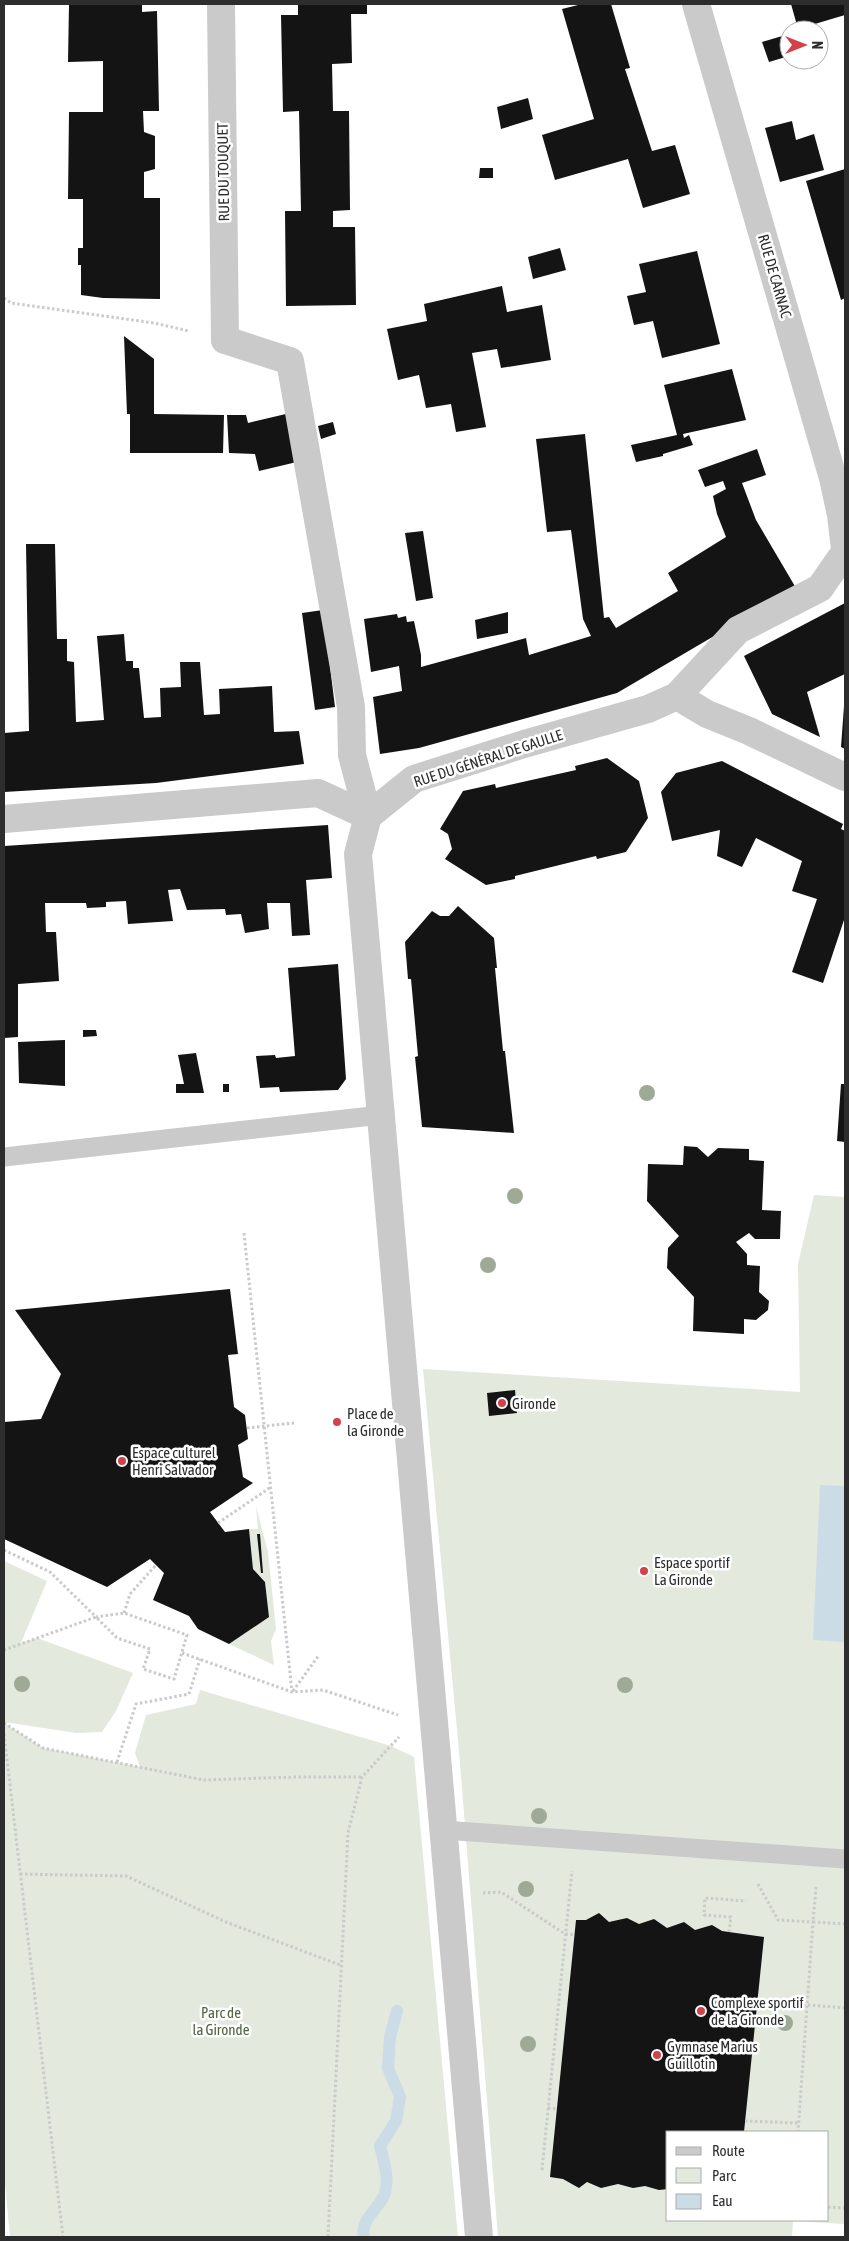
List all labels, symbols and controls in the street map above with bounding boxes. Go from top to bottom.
north arrow [779,20,829,70]
text: N [809,41,825,49]
street label: RUE DU TOUQUET [214,122,232,221]
street label: RUE DE CARNAC [755,232,795,320]
street label: RUE DU GÉNÉRAL DE GAULLE [411,726,565,790]
place label: Gironde [512,1395,556,1412]
marker: Gironde [496,1397,508,1409]
place label: Place de la Gironde [347,1405,404,1439]
marker: Place de la Gironde [331,1416,343,1428]
place label: Espace culturel Henri Salvador [132,1444,216,1478]
marker: Espace culturel Henri Salvador [116,1455,128,1467]
place label: Espace sportif La Gironde [654,1554,730,1588]
marker: Espace sportif La Gironde [638,1565,650,1577]
place label: Complexe sportif de la Gironde [711,1994,804,2028]
park label: Parc de la Gironde [192,2004,250,2038]
marker: Complexe sportif de la Gironde [695,2005,707,2017]
place label: Gymnase Marius Guillotin [667,2038,758,2072]
marker: Gymnase Marius Guillotin [651,2049,663,2061]
legend [666,2131,829,2221]
text: Route [712,2142,745,2159]
text: Parc [712,2167,736,2184]
text: Eau [712,2192,733,2209]

